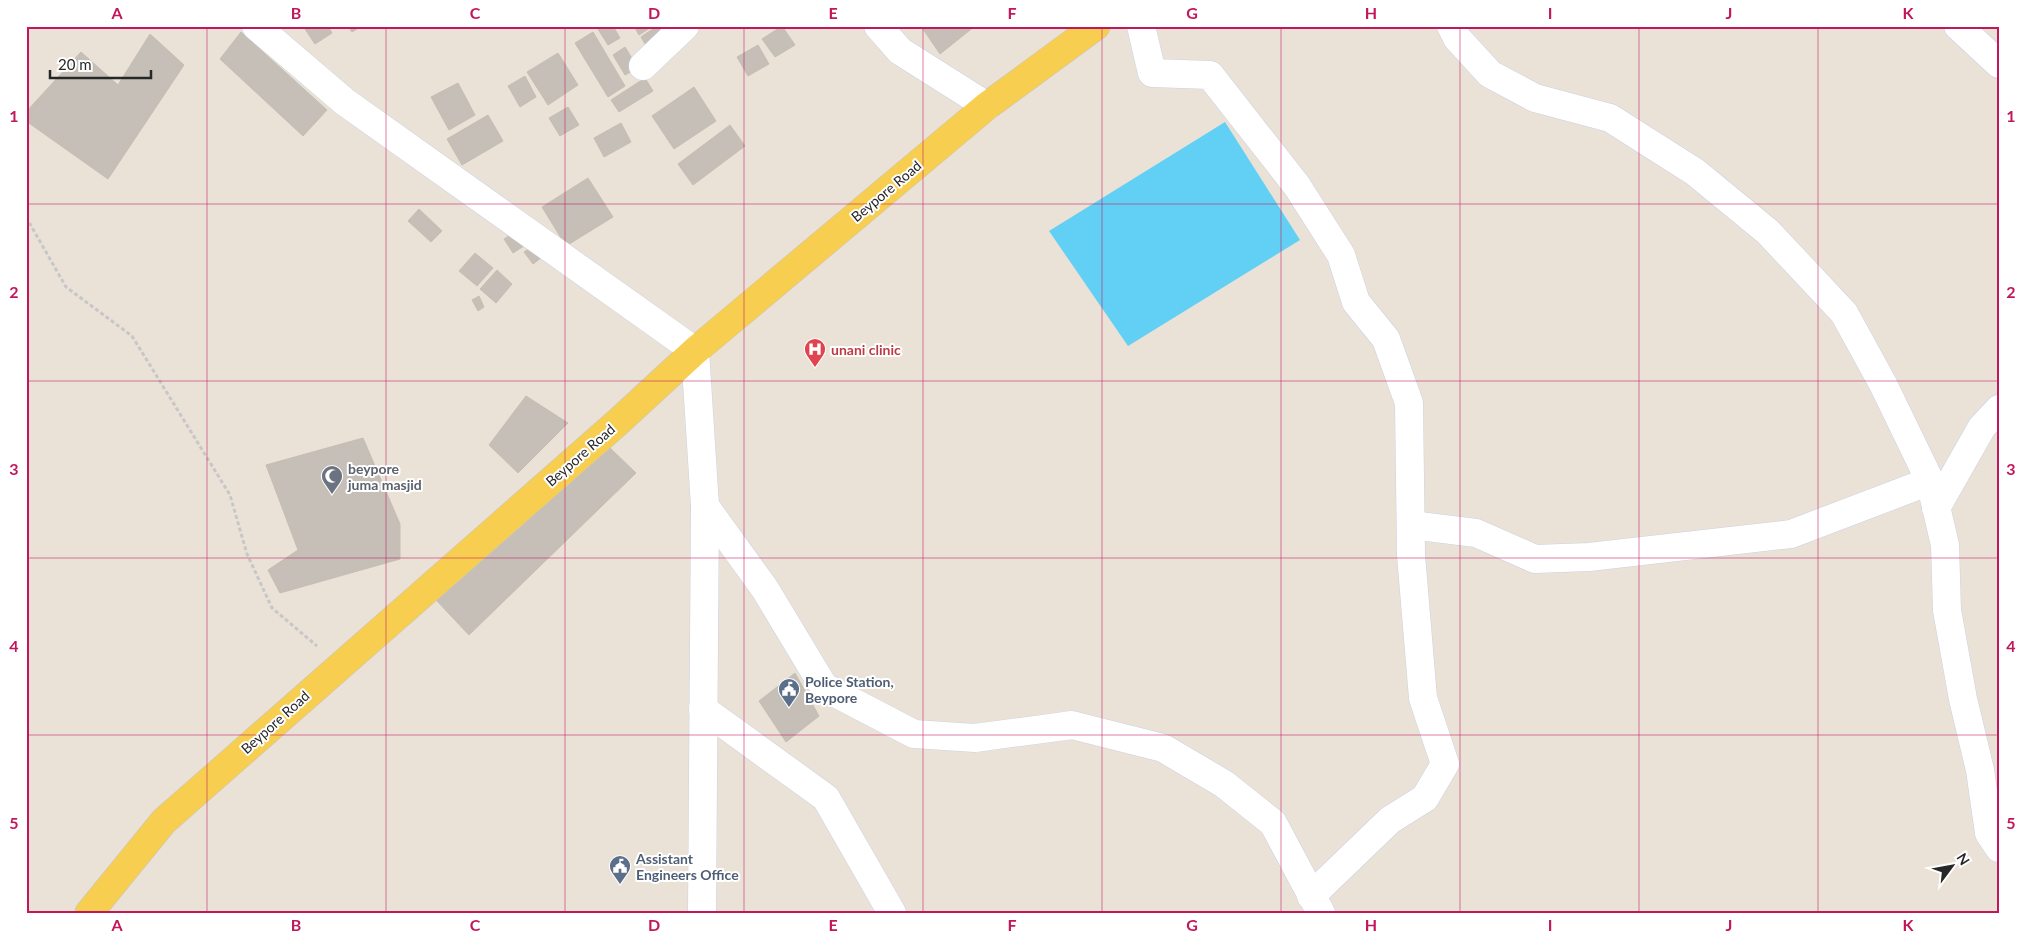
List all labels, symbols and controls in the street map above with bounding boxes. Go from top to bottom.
text: A [110,3,123,22]
text: B [291,3,301,22]
text: C [470,3,481,22]
text: D [648,3,660,22]
text: E [828,3,838,22]
text: F [1007,3,1017,22]
text: G [1186,3,1198,22]
text: H [1365,3,1377,22]
text: I [1548,3,1552,22]
text: J [1726,3,1732,22]
text: K [1903,3,1915,22]
scale bar [50,48,151,80]
text: 20 m [58,55,92,73]
text: 1 [9,106,19,125]
text: 1 [2006,106,2016,125]
street label: Beypore Road [848,157,924,225]
text: 2 [9,282,19,301]
text: 2 [2006,282,2016,301]
hospital icon: unani clinic [803,337,827,368]
place label: unani clinic [831,341,901,358]
street label: Beypore Road [542,420,618,490]
text: 3 [9,459,19,478]
text: 3 [2006,459,2016,478]
place label: beypore juma masjid [347,460,422,493]
mosque icon: beypore juma masjid [320,464,344,495]
text: 4 [9,636,19,655]
text: 4 [2006,636,2016,655]
place label: Police Station, Beypore [805,673,894,706]
public building icon: Police Station, Beypore [777,677,801,708]
street label: Beypore Road [237,687,313,757]
text: 5 [9,813,19,832]
text: 5 [2006,813,2016,832]
north arrow [1928,842,1978,892]
place label: Assistant Engineers Office [635,850,739,883]
text: N [1953,850,1974,868]
public building icon: Assistant Engineers Office [608,854,632,885]
text: A [110,915,123,934]
text: B [291,915,301,934]
text: C [470,915,481,934]
text: D [648,915,660,934]
text: E [828,915,838,934]
text: F [1007,915,1017,934]
text: G [1186,915,1198,934]
text: H [1365,915,1377,934]
text: I [1548,915,1552,934]
text: J [1726,915,1732,934]
text: K [1903,915,1915,934]

